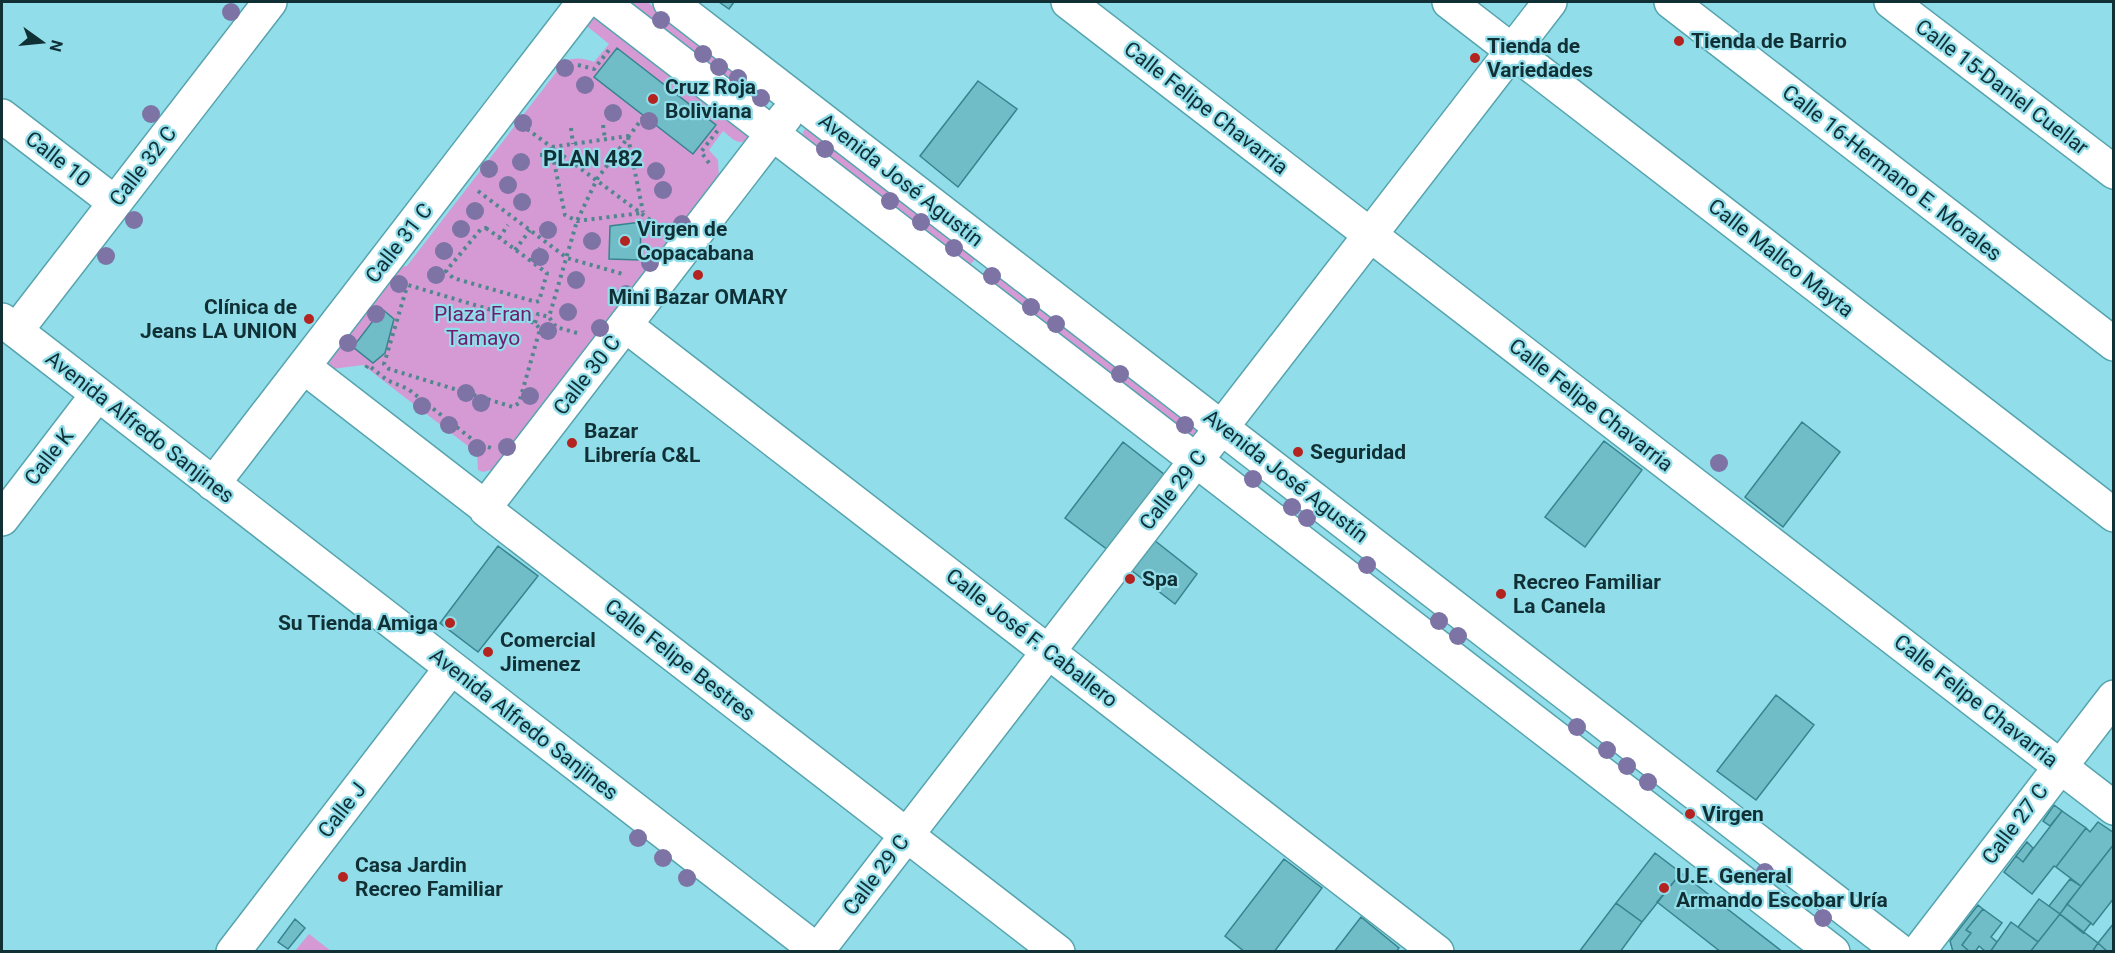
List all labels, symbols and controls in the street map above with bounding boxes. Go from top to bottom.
north arrow [12,12,72,72]
street label: Calle 15-Daniel Cuellar [1911,14,2093,160]
place label: Tienda de Barrio [1691,29,1847,53]
place label: Tienda de Variedades [1487,34,1593,82]
marker: Tienda de Barrio [1672,34,1686,48]
street label: Calle Felipe Chavarria [1119,37,1293,179]
text: N [45,38,67,54]
marker: Tienda de Variedades [1468,51,1482,65]
place label: Cruz Roja Boliviana [665,75,756,123]
street label: Calle 16-Hermano E. Morales [1778,80,2006,266]
marker: Cruz Roja Boliviana [646,92,660,106]
street label: Avenida José Agustín [814,108,988,252]
street label: Calle 32 C [105,122,181,210]
street label: Calle 10 [21,126,95,192]
district label: PLAN 482 [543,146,643,171]
street label: Calle Mallco Mayta [1704,194,1858,322]
street label: Calle 31 C [361,199,437,287]
place label: Virgen de Copacabana [637,217,754,265]
marker: Virgen de Copacabana [618,234,632,248]
marker: Mini Bazar OMARY [691,268,705,282]
place label: Mini Bazar OMARY [608,285,788,309]
place label: Clínica de Jeans LA UNION [140,295,297,343]
park label: Plaza Fran Tamayo [434,302,532,350]
marker: Clínica de Jeans LA UNION [302,312,316,326]
street label: Calle 30 C [549,331,625,419]
street label: Calle Felipe Chavarria [1504,334,1678,476]
street label: Avenida Alfredo Sanjines [41,346,239,508]
street label: Avenida José Agustín [1199,404,1373,548]
place label: Bazar Librería C&L [584,419,700,467]
street label: Calle K [20,423,79,490]
marker: Bazar Librería C&L [565,436,579,450]
place label: Seguridad [1310,440,1406,464]
marker: Seguridad [1291,445,1305,459]
street label: Calle 29 C [1135,446,1211,534]
street label: Calle José F. Caballero [942,564,1122,712]
place label: Spa [1142,567,1178,591]
place label: Recreo Familiar La Canela [1513,570,1661,618]
marker: Spa [1123,572,1137,586]
marker: Recreo Familiar La Canela [1494,587,1508,601]
street label: Calle Felipe Bestres [600,594,760,726]
place label: Su Tienda Amiga [278,611,438,635]
marker: Su Tienda Amiga [443,616,457,630]
place label: Comercial Jimenez [500,628,596,676]
street label: Calle Felipe Chavarria [1889,630,2063,772]
street label: Avenida Alfredo Sanjines [425,643,623,805]
marker: Comercial Jimenez [481,645,495,659]
street label: Calle J [313,778,371,842]
street label: Calle 27 C [1977,779,2053,869]
place label: Virgen [1702,802,1764,826]
marker: Virgen [1683,807,1697,821]
street label: Calle 29 C [838,830,914,920]
place label: Casa Jardin Recreo Familiar [355,853,503,901]
place label: U.E. General Armando Escobar Uría [1676,864,1888,912]
marker: Casa Jardin Recreo Familiar [336,870,350,884]
marker: U.E. General Armando Escobar Uría [1657,881,1671,895]

